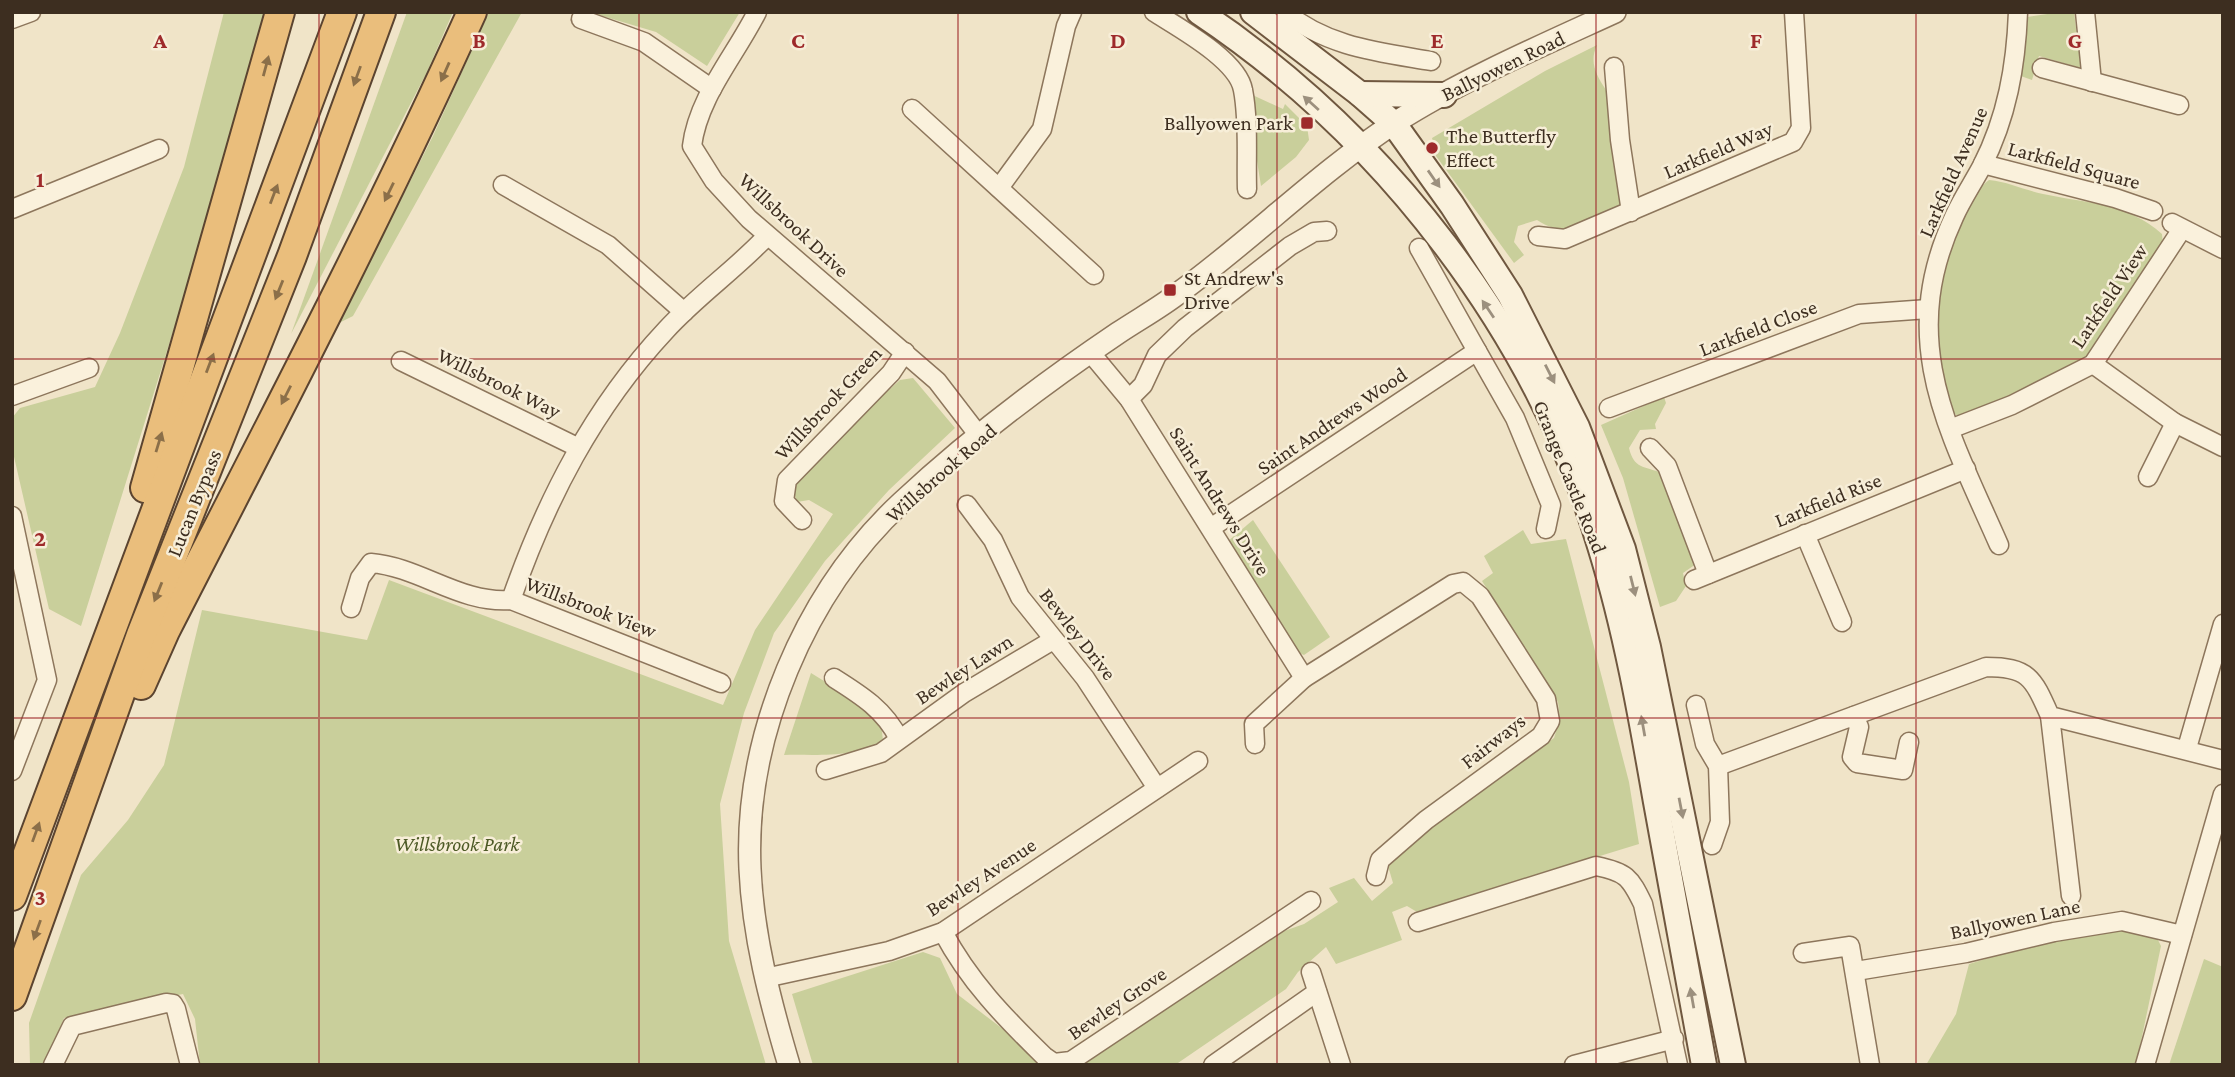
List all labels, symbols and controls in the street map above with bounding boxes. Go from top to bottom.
street label: Ballyowen Road [1437,26,1569,106]
text: A [152,27,167,53]
text: B [472,27,486,53]
text: C [791,27,805,53]
text: D [1110,27,1126,53]
text: E [1430,27,1444,53]
text: F [1750,27,1762,53]
text: G [2068,27,2083,53]
one-way arrow [261,55,272,77]
one-way arrow [439,62,451,82]
one-way arrow [352,66,363,87]
one-way arrow [1303,95,1320,111]
street label: Larkfield Avenue [1913,103,1993,241]
place label: Ballyowen Park [1164,111,1293,135]
marker: Ballyowen Park [1299,115,1315,131]
street label: Larkfield Way [1660,116,1776,184]
place label: The Butterfly Effect [1446,124,1556,172]
street label: Larkfield Square [2005,136,2143,194]
marker: The Butterfly Effect [1424,140,1440,156]
text: 1 [36,166,45,192]
street label: Willsbrook Drive [734,168,854,282]
one-way arrow [1427,170,1441,188]
one-way arrow [383,182,394,202]
one-way arrow [268,183,279,204]
street label: Larkfield View [2065,239,2153,353]
place label: St Andrew's Drive [1184,266,1284,314]
one-way arrow [273,279,284,300]
marker: St Andrew's Drive [1162,282,1178,298]
street label: Larkfield Close [1696,295,1820,361]
one-way arrow [1482,299,1495,318]
street label: Willsbrook Green [769,341,887,465]
street label: Willsbrook Way [434,343,565,423]
one-way arrow [205,353,216,374]
street label: Saint Andrews Wood [1253,362,1411,480]
one-way arrow [1545,364,1556,384]
one-way arrow [280,385,291,405]
street label: Grange Castle Road [1528,397,1612,557]
street label: Willsbrook Road [881,418,1001,528]
street label: Saint Andrews Drive [1165,422,1275,580]
one-way arrow [155,431,165,452]
street label: Lucan Bypass [162,446,226,560]
street label: Larkfield Rise [1771,468,1885,532]
text: 2 [34,525,46,551]
street label: Willsbrook View [522,571,660,643]
one-way arrow [1628,575,1639,597]
one-way arrow [153,582,164,603]
street label: Bewley Drive [1035,583,1121,685]
street label: Bewley Lawn [911,629,1017,709]
street label: Fairways [1456,708,1530,774]
one-way arrow [1637,714,1648,736]
one-way arrow [1675,797,1686,819]
one-way arrow [31,822,42,843]
park label: Willsbrook Park [394,832,520,856]
street label: Bewley Avenue [922,833,1040,921]
text: 3 [34,884,46,910]
street label: Ballyowen Lane [1948,893,2082,945]
one-way arrow [31,919,42,940]
street label: Bewley Grove [1063,961,1171,1045]
one-way arrow [1686,987,1697,1009]

